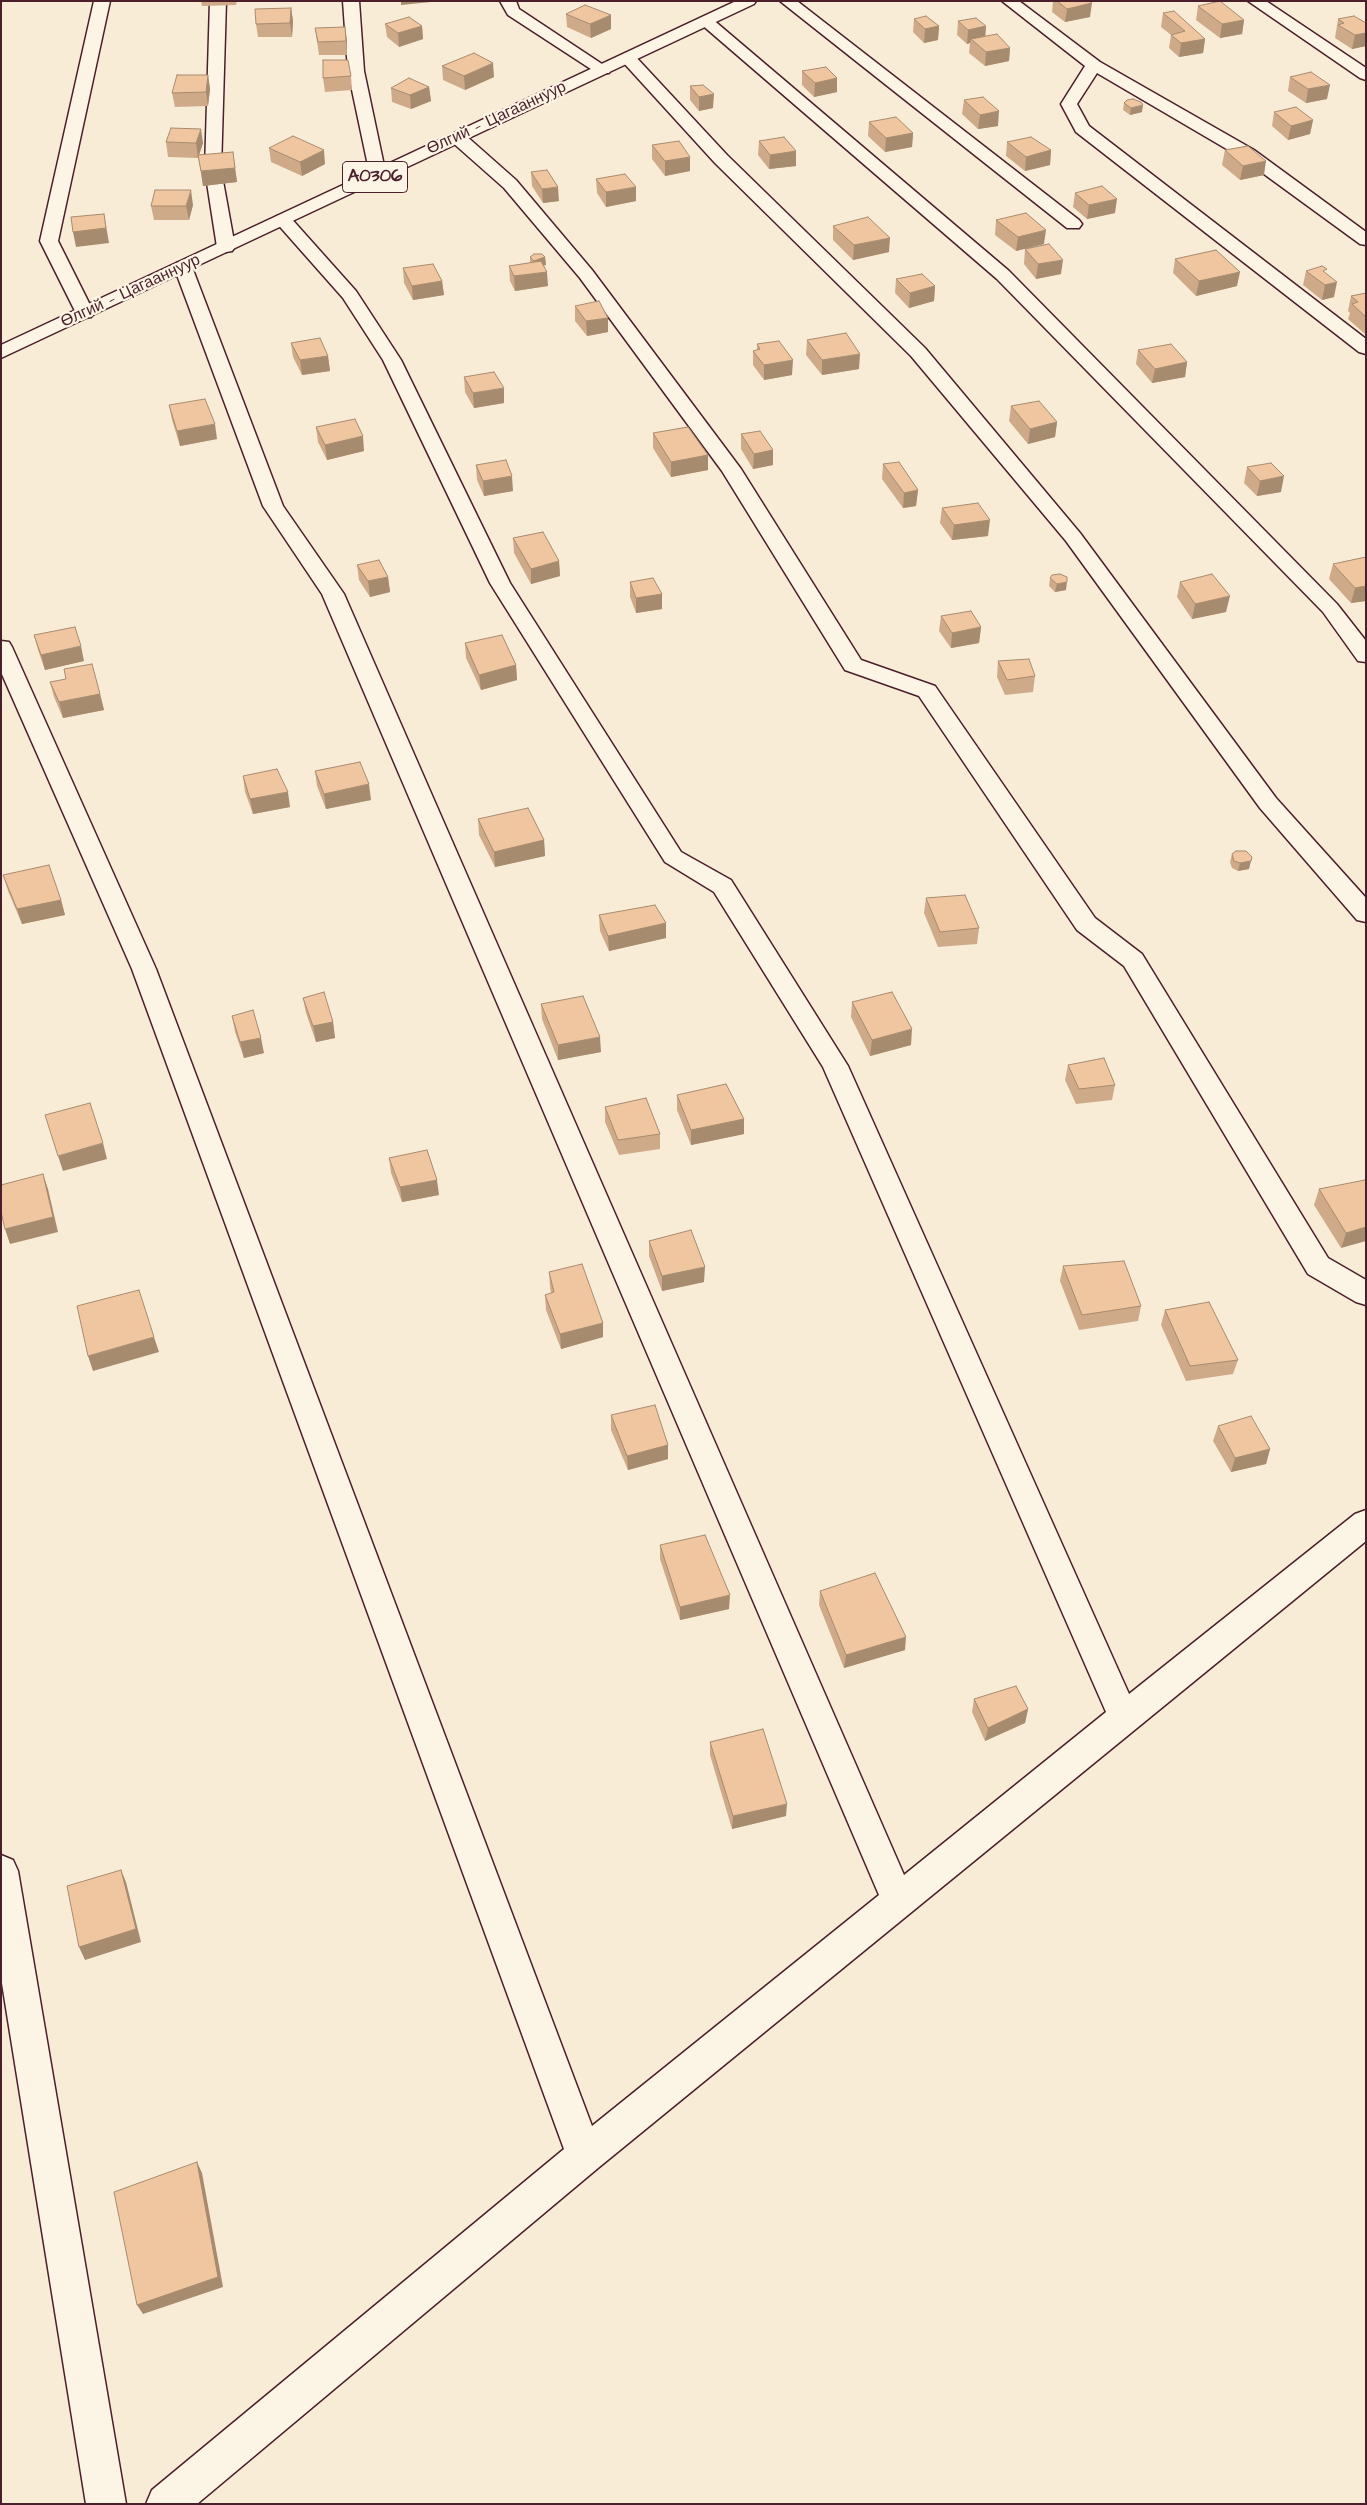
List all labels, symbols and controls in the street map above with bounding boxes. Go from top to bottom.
street label: Өлгий — Цагааннуур [424,78,570,160]
road number: A0306 [342,162,408,192]
street label: Өлгий — Цагааннуур [58,251,204,333]

